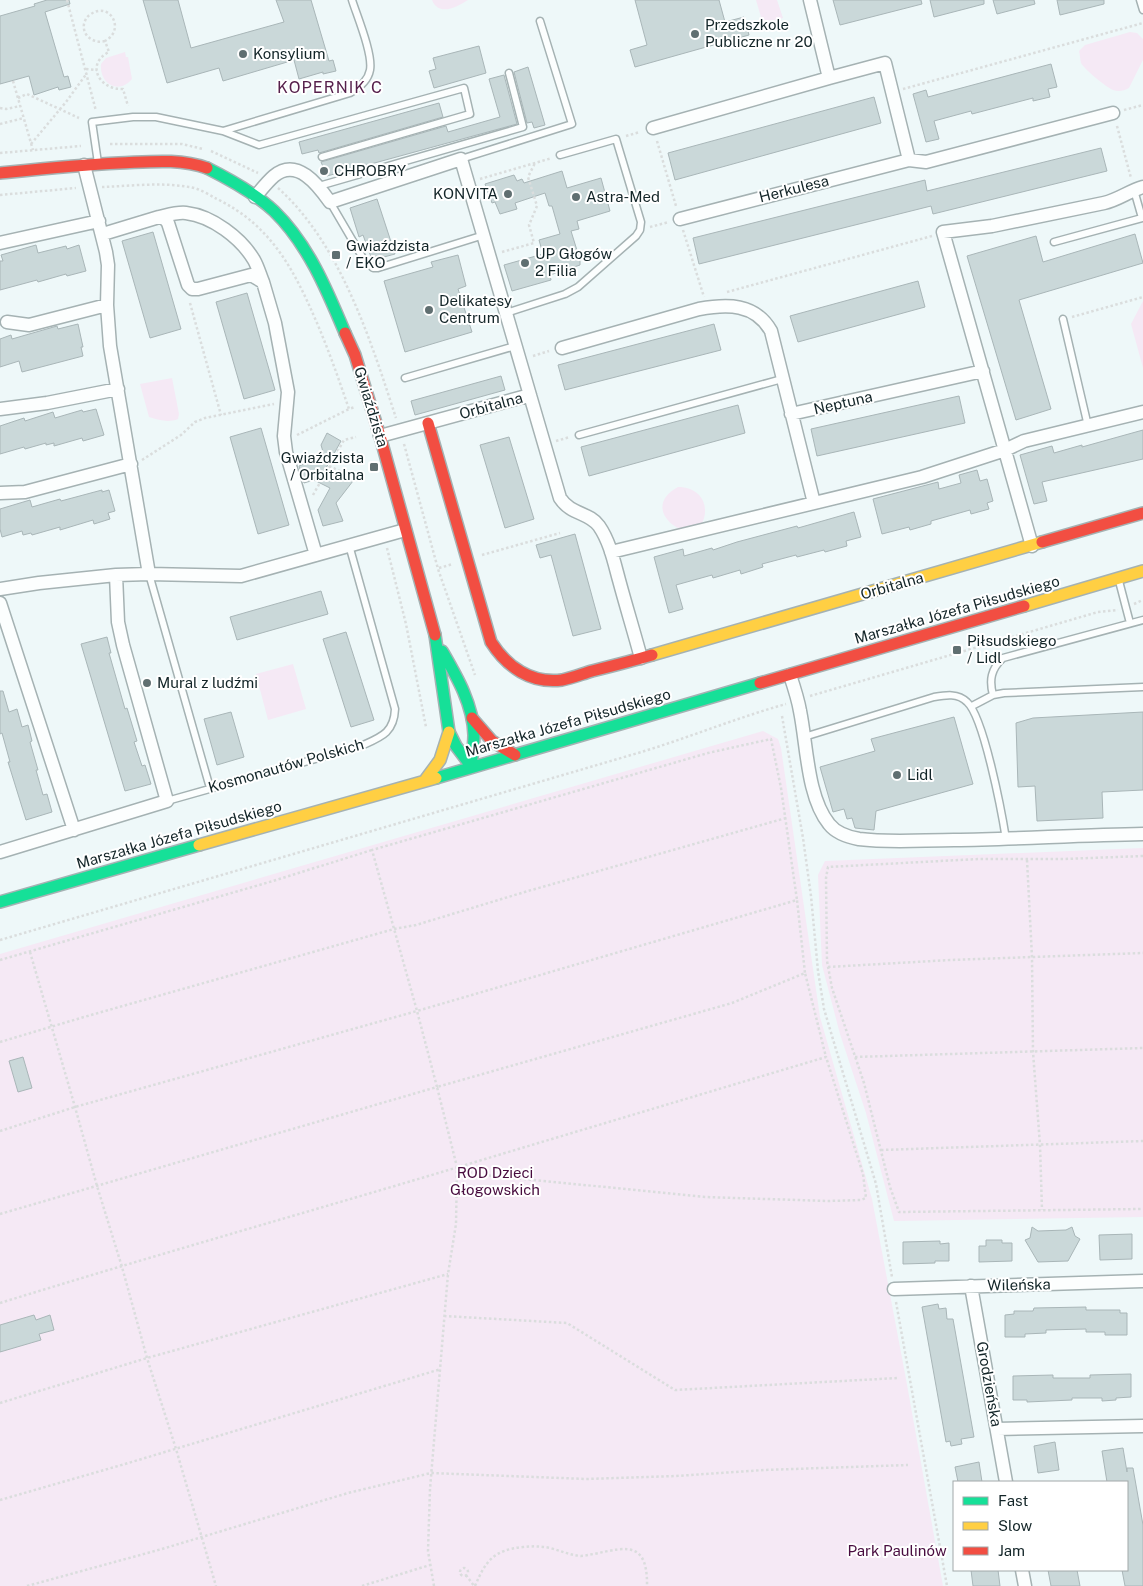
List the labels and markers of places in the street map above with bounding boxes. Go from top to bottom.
place label: Przedszkole Publiczne nr 20 [705,16,813,50]
marker: Przedszkole Publiczne nr 20 [689,28,701,40]
place label: Konsylium [253,45,325,62]
marker: Konsylium [237,48,249,60]
place label: CHROBRY [334,162,406,179]
marker: CHROBRY [318,165,330,177]
place label: KONVITA [433,185,498,202]
marker: KONVITA [502,188,514,200]
place label: Astra-Med [586,188,660,205]
marker: Astra-Med [570,191,582,203]
place label: Gwiaździsta / EKO [346,237,429,271]
place label: UP Głogów 2 Filia [535,245,613,279]
marker: Gwiaździsta / EKO [330,249,342,261]
marker: UP Głogów 2 Filia [519,257,531,269]
place label: Delikatesy Centrum [439,292,512,326]
marker: Delikatesy Centrum [423,304,435,316]
place label: Gwiaździsta / Orbitalna [281,449,364,483]
marker: Gwiaździsta / Orbitalna [368,461,380,473]
place label: Piłsudskiego / Lidl [967,632,1056,666]
marker: Piłsudskiego / Lidl [951,644,963,656]
place label: Mural z ludźmi [157,674,258,691]
marker: Mural z ludźmi [141,677,153,689]
place label: Lidl [907,766,933,783]
marker: Lidl [891,769,903,781]

